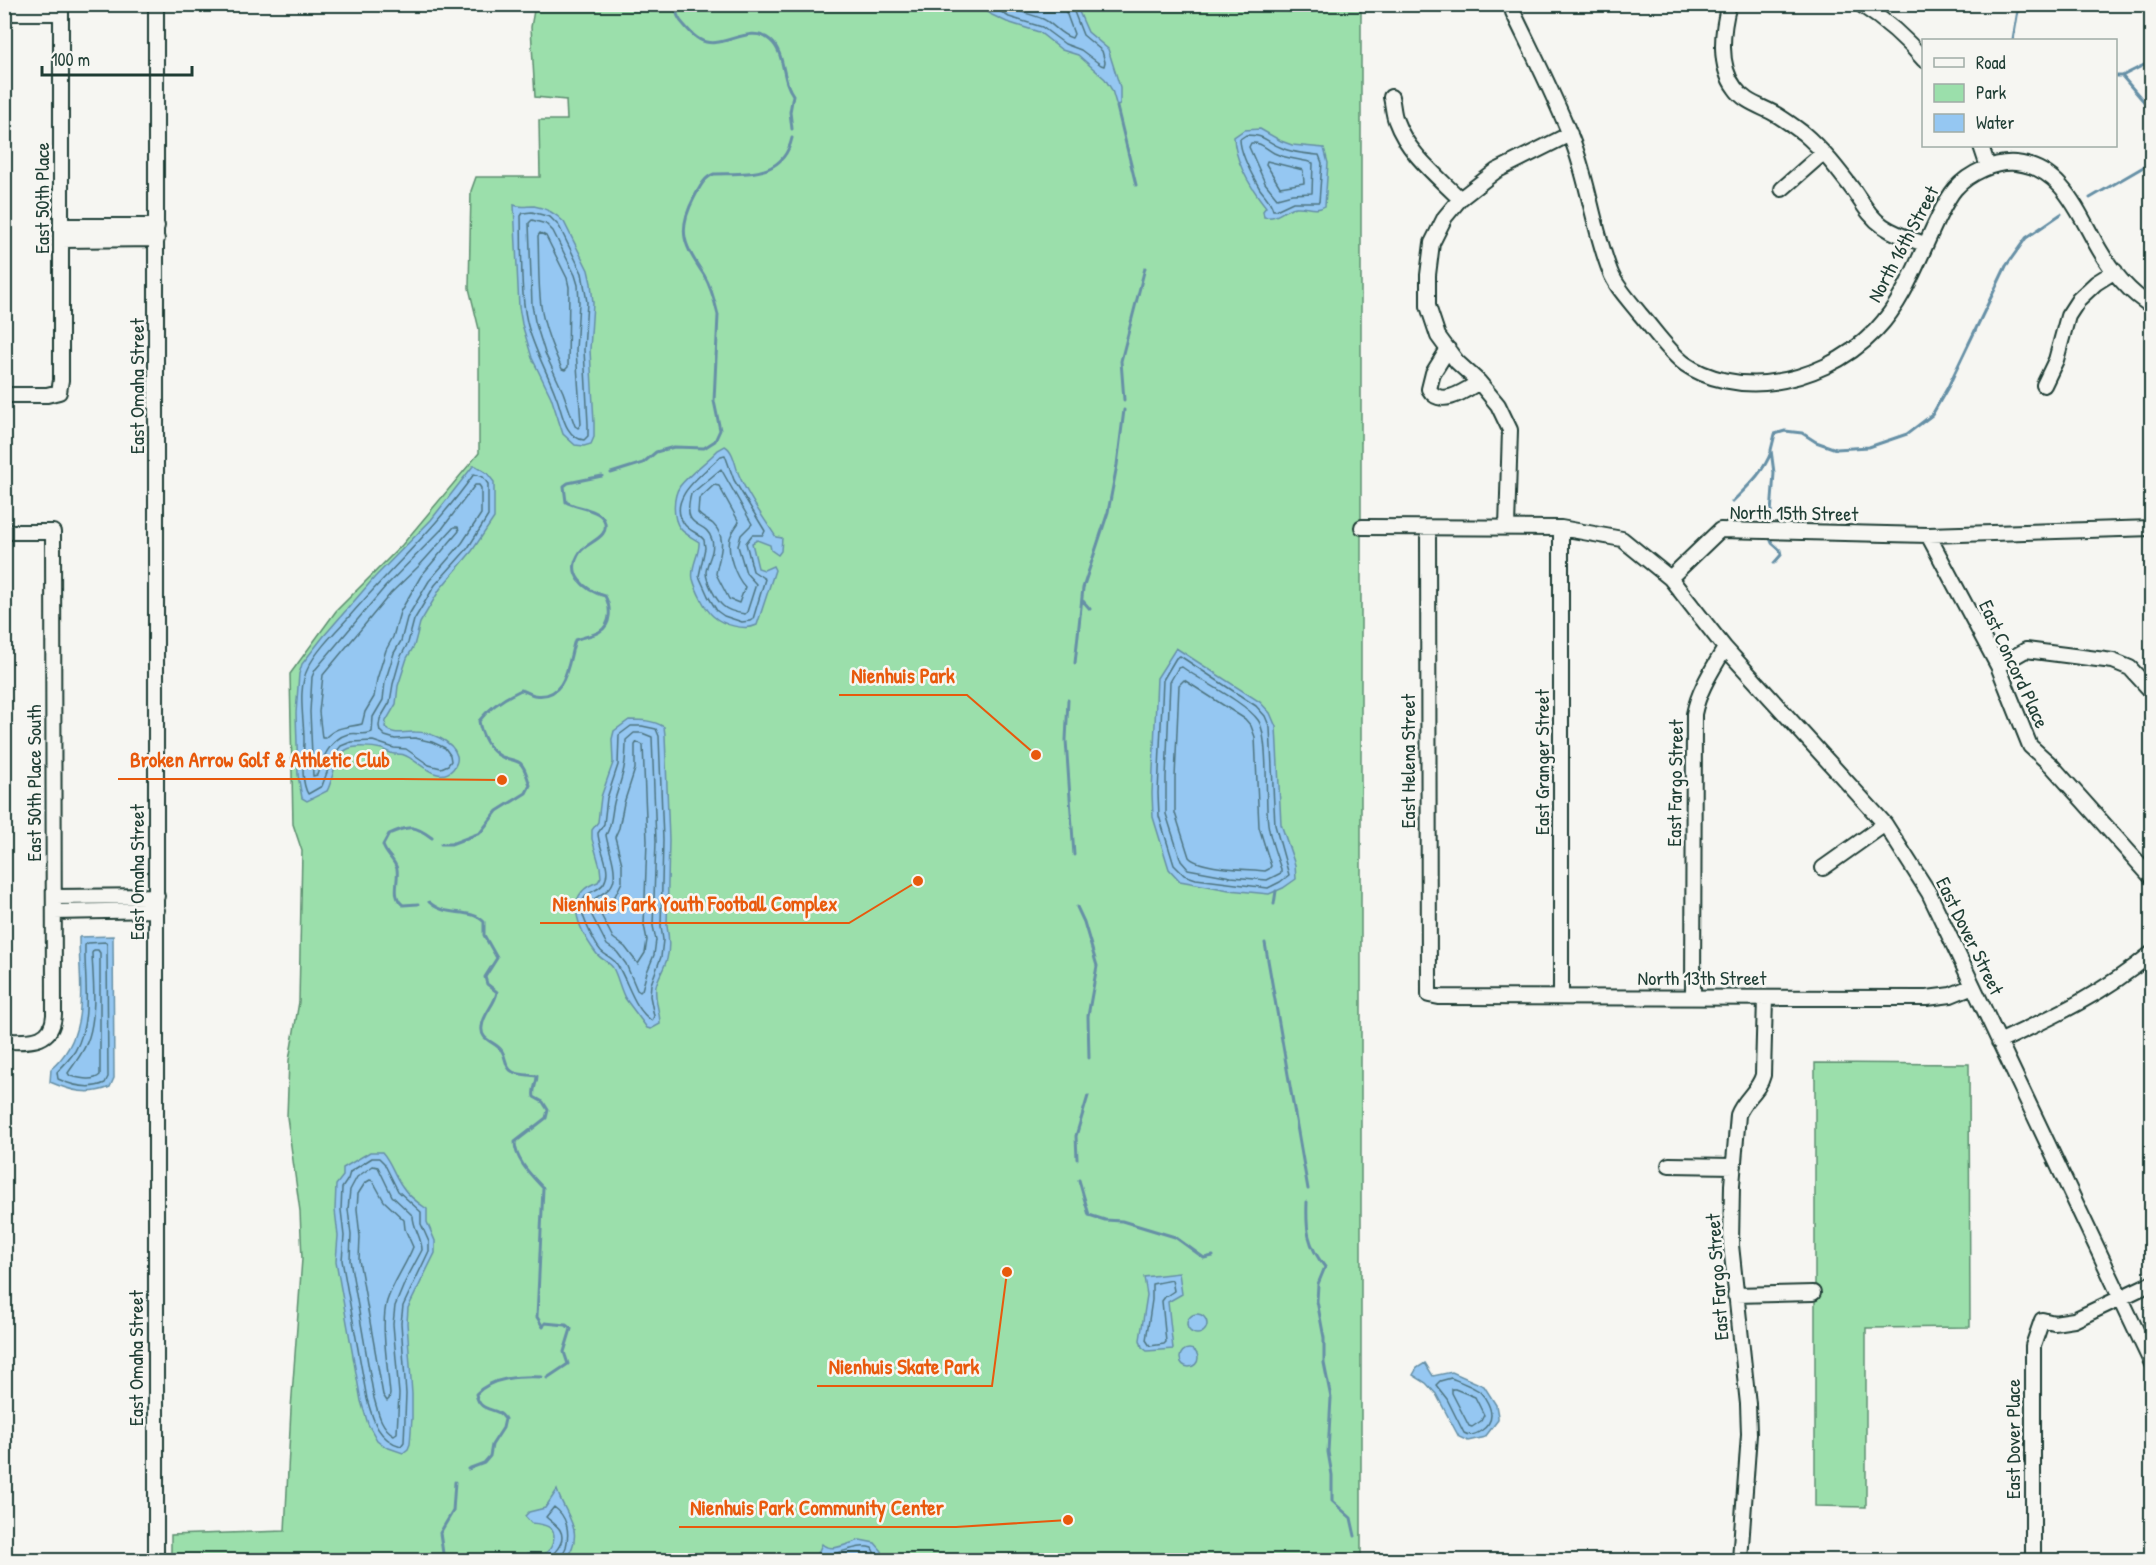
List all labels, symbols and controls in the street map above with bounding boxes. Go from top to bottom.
scale bar [42,39,192,77]
legend [1922,39,2117,147]
text: 100 m [51,47,90,72]
text: Road [1976,50,2006,75]
text: Park [1976,80,2007,105]
text: Water [1976,110,2014,135]
street label: East 50th Place [28,142,55,254]
street label: North 16th Street [1861,180,1945,307]
street label: East Omaha Street [123,317,150,454]
street label: North 15th Street [1730,498,1860,527]
street label: East Concord Place [1973,595,2056,732]
callout: Nienhuis Park [839,656,967,695]
text: Nienhuis Park [851,661,955,690]
street label: East Granger Street [1528,688,1555,835]
street label: East Helena Street [1394,693,1421,828]
street label: East 50th Place South [20,705,47,861]
street label: East Fargo Street [1660,718,1689,847]
callout: Broken Arrow Golf & Athletic Club [118,740,401,779]
text: Broken Arrow Golf & Athletic Club [130,745,390,774]
street label: East Omaha Street [123,803,150,940]
street label: East Dover Street [1930,872,2011,1000]
callout: Nienhuis Park Youth Football Complex [540,884,849,923]
text: Nienhuis Park Youth Football Complex [553,889,837,919]
street label: North 13th Street [1638,964,1768,991]
street label: East Fargo Street [1699,1212,1734,1341]
street label: East Omaha Street [122,1289,149,1426]
callout: Nienhuis Skate Park [817,1347,992,1386]
text: Nienhuis Skate Park [829,1352,980,1381]
street label: East Dover Place [1999,1379,2026,1499]
callout: Nienhuis Park Community Center [679,1488,956,1527]
text: Nienhuis Park Community Center [690,1493,945,1523]

